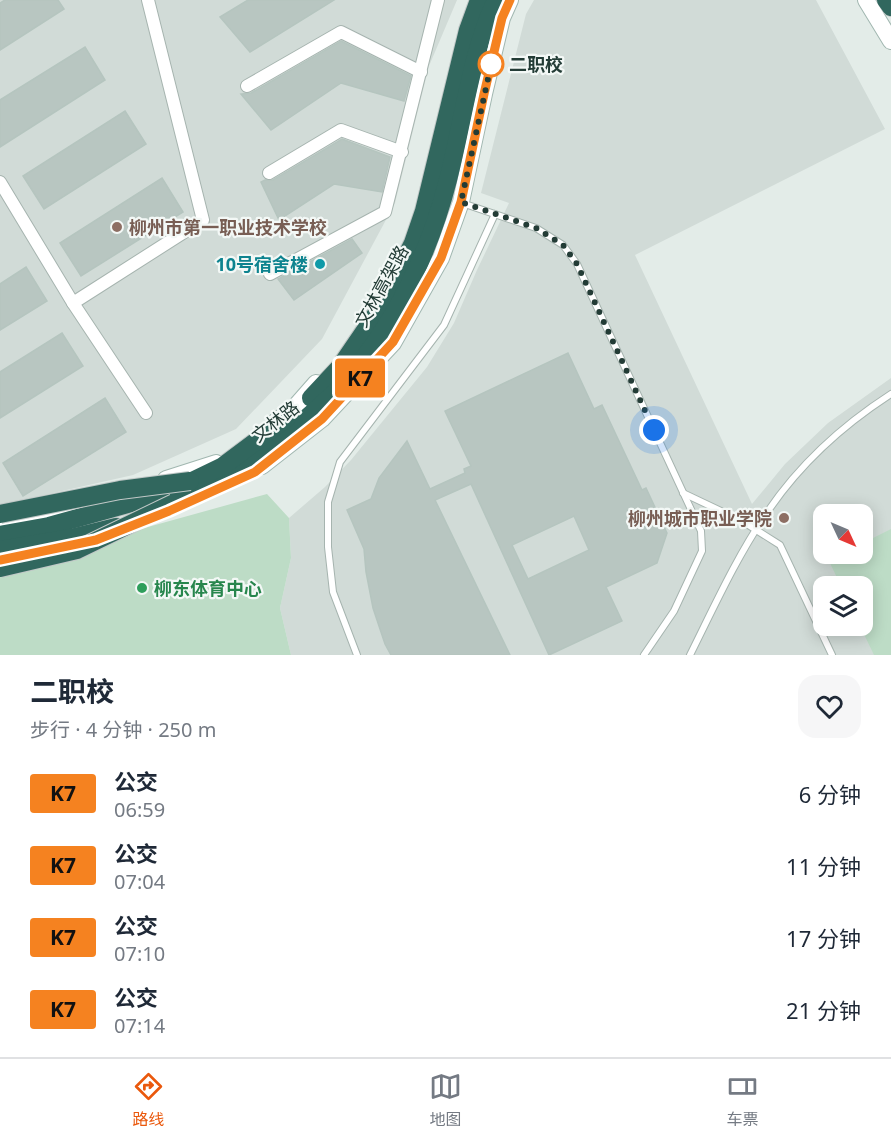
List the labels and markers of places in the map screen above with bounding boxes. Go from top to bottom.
marker: 二职校 [478,51,504,77]
place label: 二职校 [509,52,563,76]
place label: 柳州市第一职业技术学校 [129,215,327,239]
marker: 柳州市第一职业技术学校 [110,220,124,234]
place label: 10号宿舍楼 [215,252,308,276]
marker: 10号宿舍楼 [313,257,327,271]
place label: 柳州城市职业学院 [628,506,772,530]
marker: 柳州城市职业学院 [777,511,791,525]
place label: 柳东体育中心 [154,576,262,600]
marker: 柳东体育中心 [135,581,149,595]

